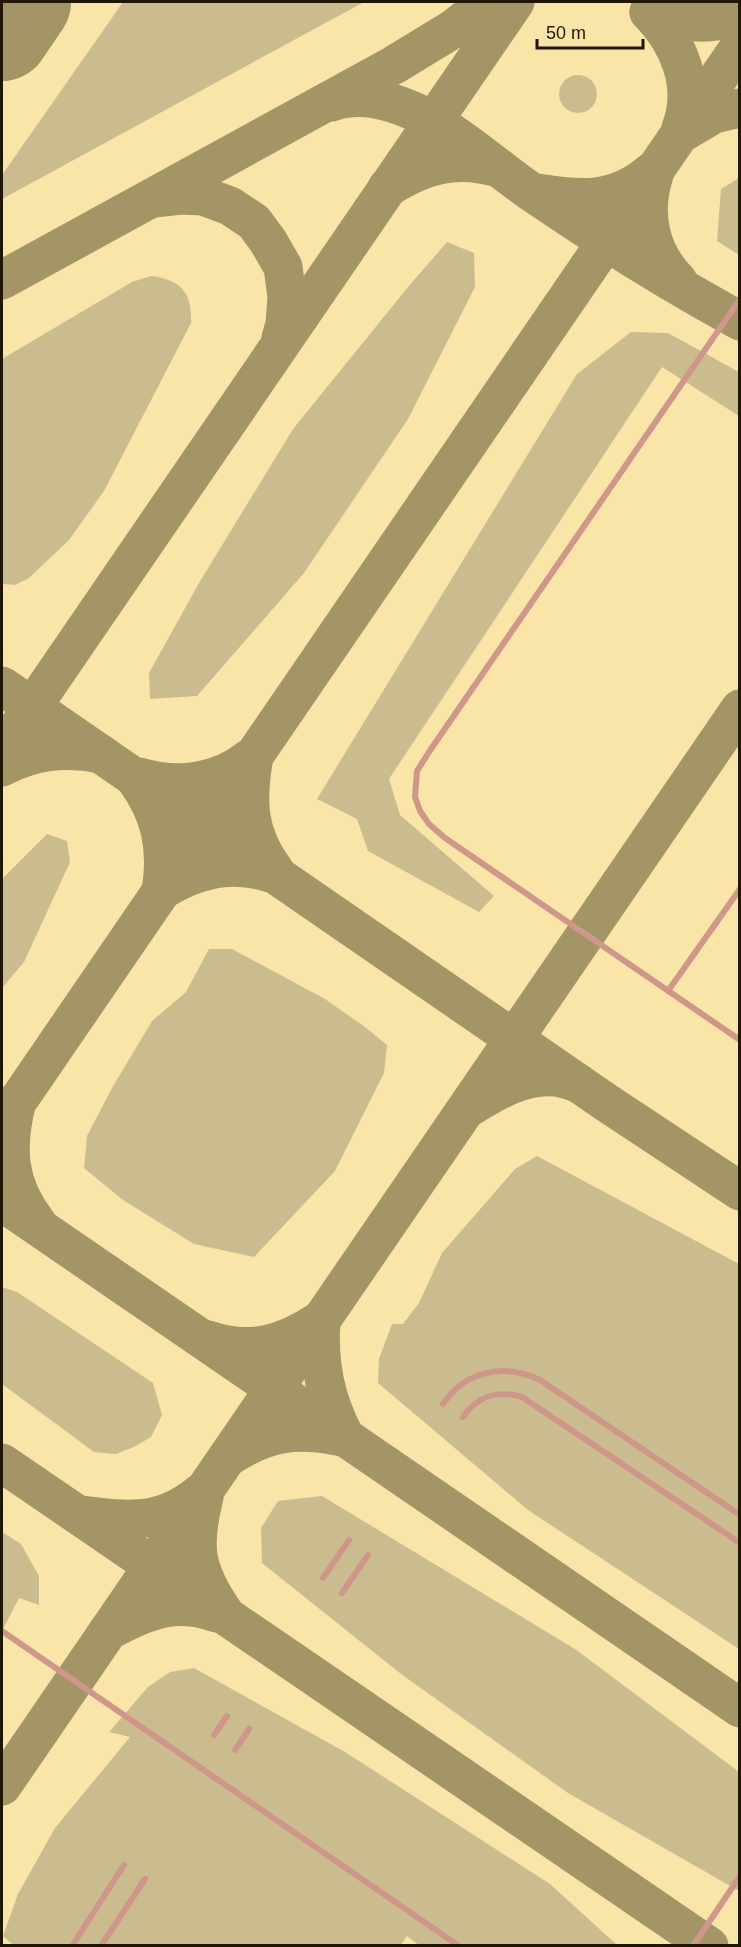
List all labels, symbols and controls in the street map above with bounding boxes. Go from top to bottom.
scale bar [537,12,644,50]
text: 50 m [546,23,586,43]

